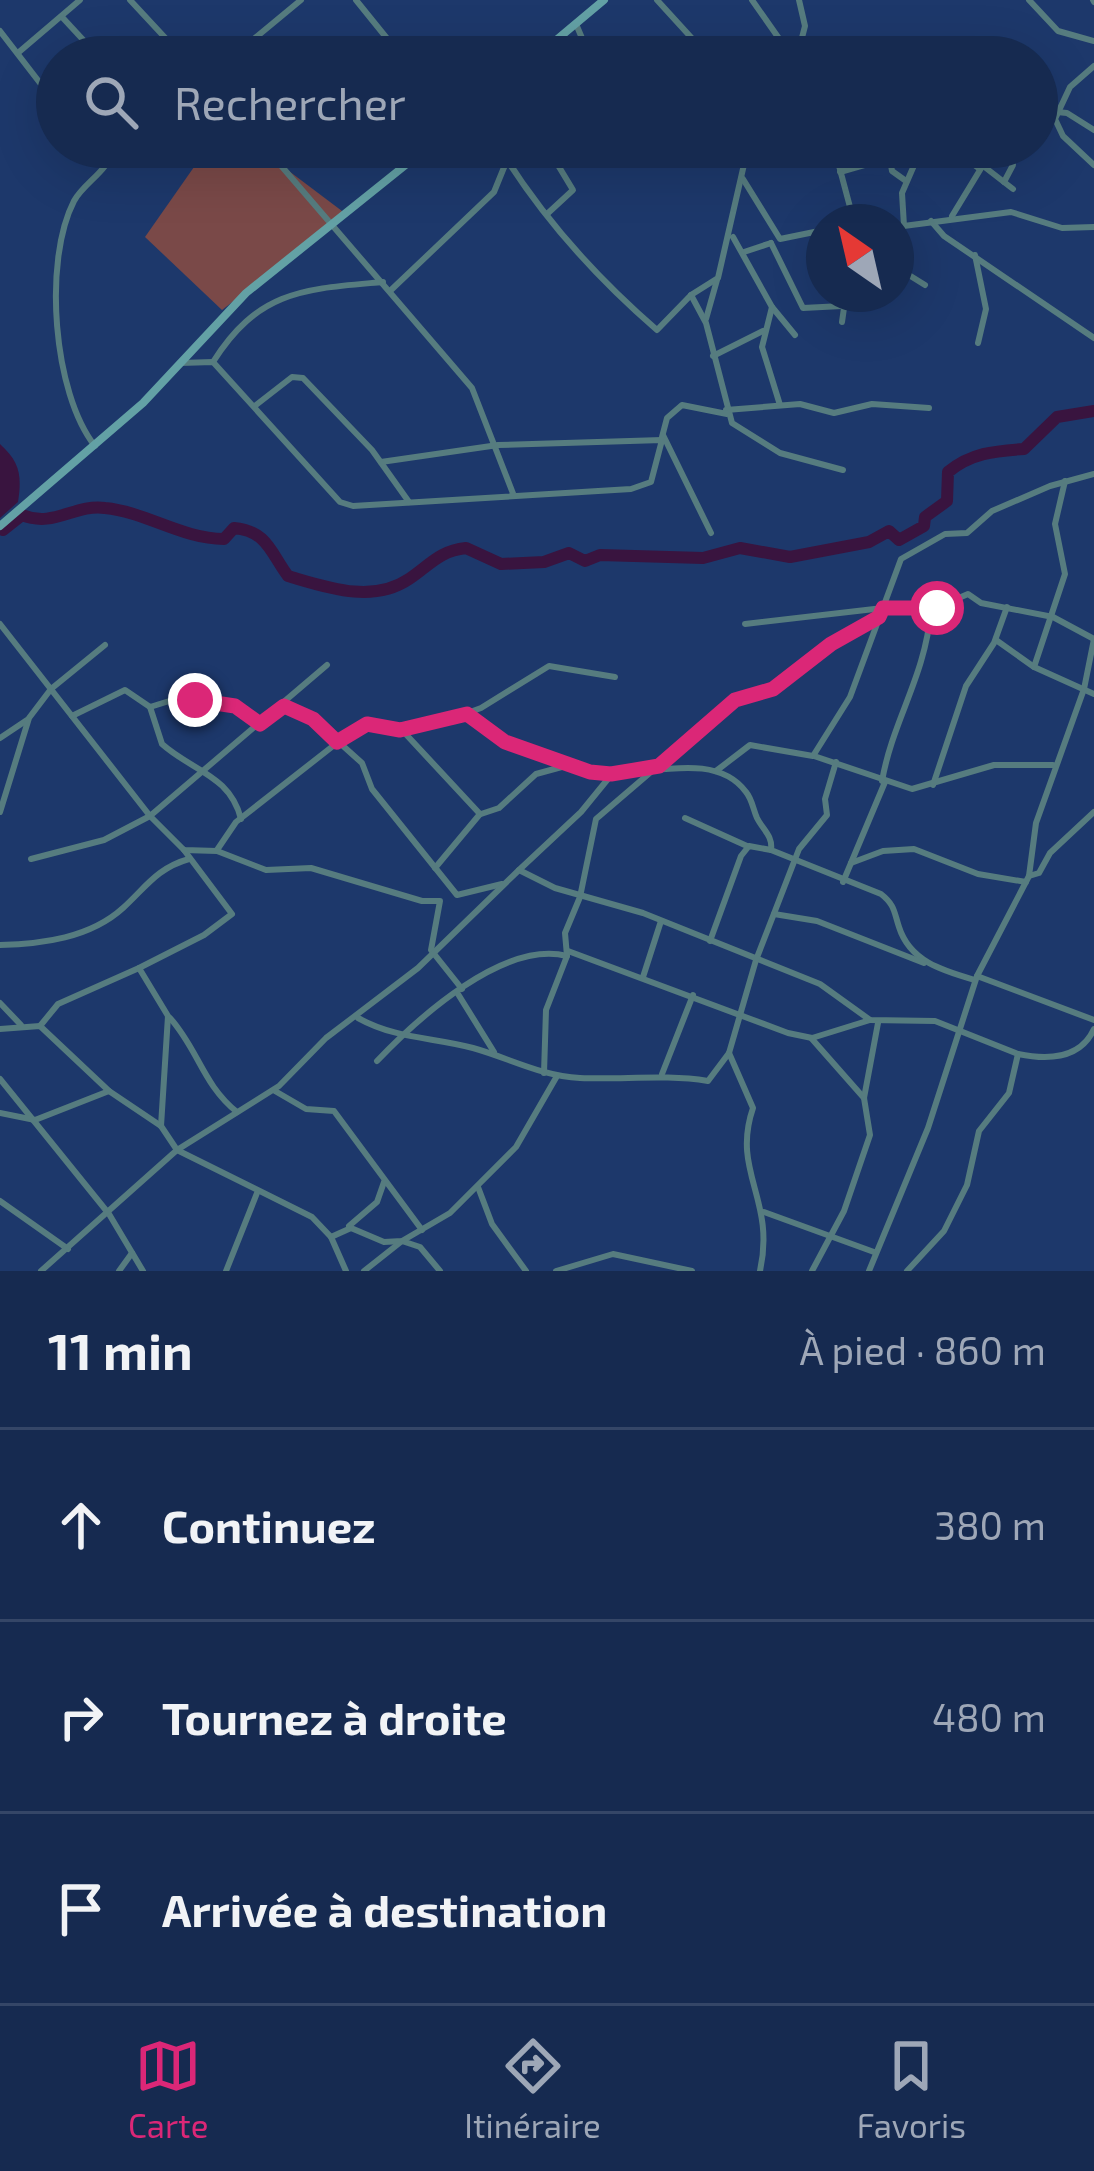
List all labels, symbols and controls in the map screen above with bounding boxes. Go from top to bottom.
search box [36,36,1058,168]
icon: search [78,69,144,135]
text: Rechercher [174,75,406,129]
north arrow [806,204,914,312]
route start [910,581,964,635]
route end [168,673,222,727]
text: 11 min [48,1319,193,1380]
text: À pied · 860 m [799,1326,1046,1373]
icon: ahead [48,1492,114,1558]
text: Continuez [162,1498,376,1552]
text: 380 m [934,1501,1046,1548]
icon: right [48,1684,114,1750]
text: Tournez à droite [162,1690,507,1744]
text: 480 m [932,1693,1046,1740]
icon: arrive [48,1876,114,1942]
text: Arrivée à destination [162,1882,607,1936]
tab: Carte [128,2033,208,2145]
tab: Itinéraire [464,2033,601,2145]
tab: Favoris [857,2033,966,2145]

